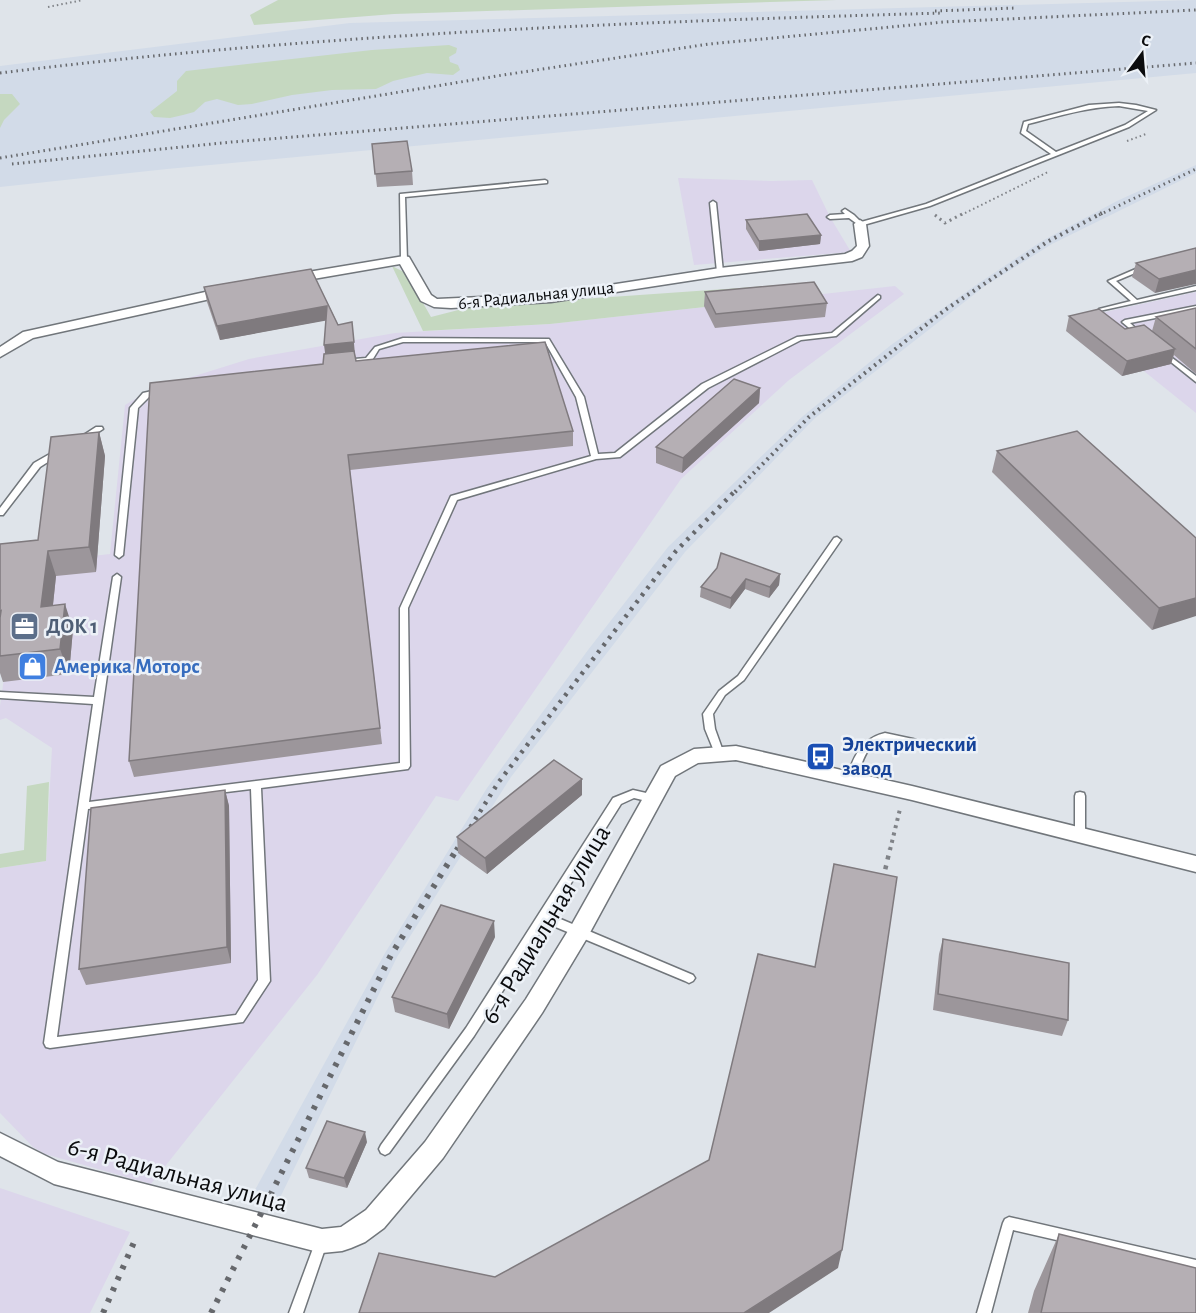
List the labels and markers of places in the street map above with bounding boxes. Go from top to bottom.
office icon: ДОК 1 [9,610,41,642]
place label: ДОК 1 [46,616,98,637]
shop icon: Америка Моторс [17,650,49,682]
place label: Америка Моторс [54,656,200,677]
place label: Электрический завод [842,734,977,779]
bus stop icon: Электрический завод [805,740,837,772]

